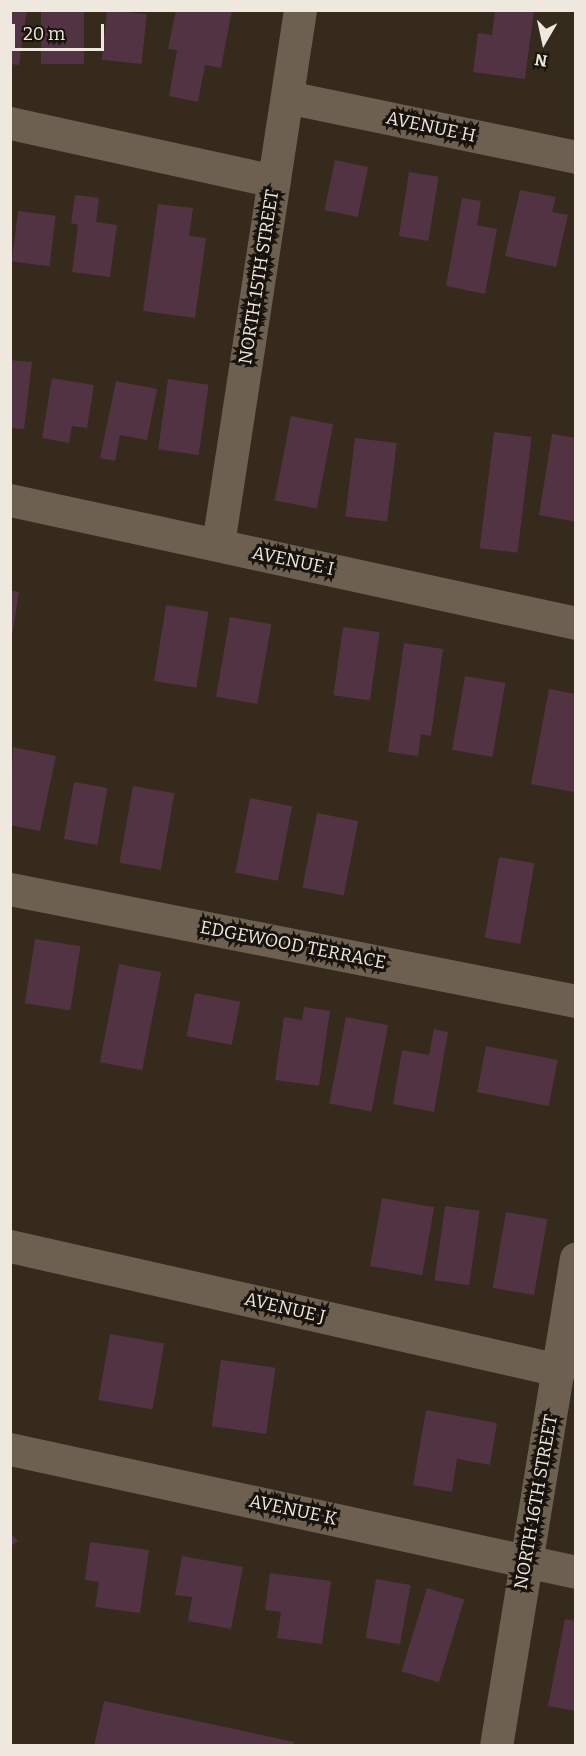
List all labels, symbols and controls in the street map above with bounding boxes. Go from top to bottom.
scale bar [15,12,106,50]
north arrow [514,12,574,72]
text: 20 m [23,23,65,45]
text: N [534,50,549,71]
street label: AVENUE H [384,107,478,147]
street label: NORTH 15TH STREET [235,188,283,366]
street label: AVENUE I [250,542,336,580]
street label: EDGEWOOD TERRACE [198,916,388,974]
street label: AVENUE J [242,1288,328,1328]
street label: NORTH 16TH STREET [510,1413,562,1591]
street label: AVENUE K [247,1490,339,1530]

